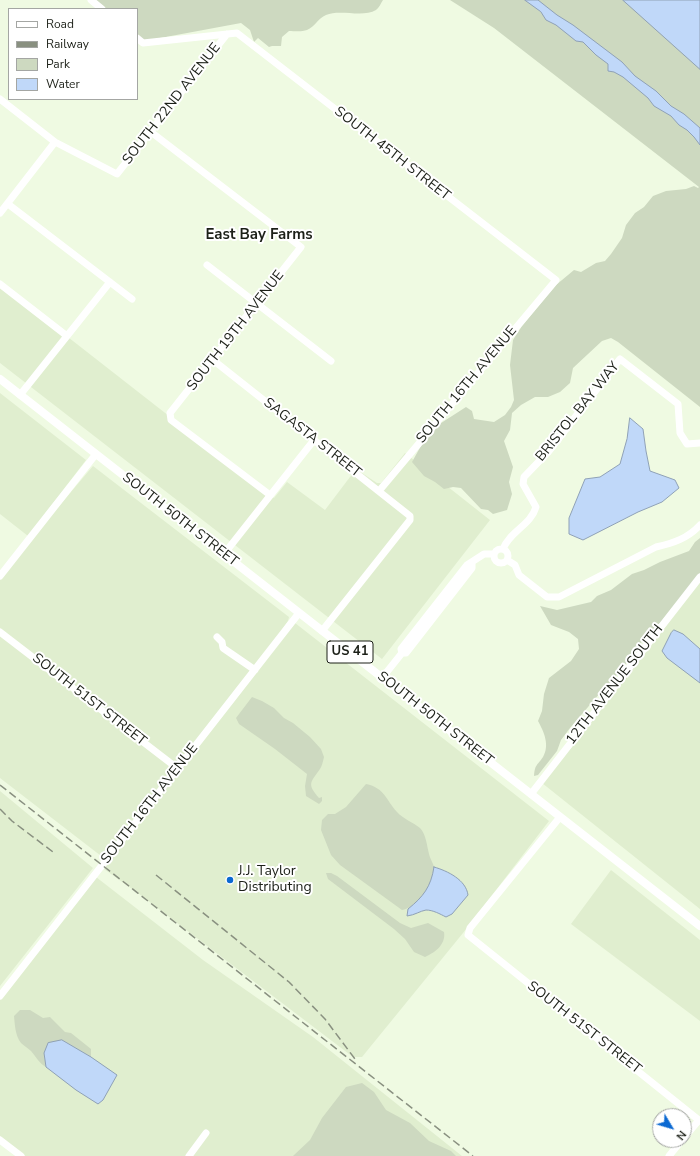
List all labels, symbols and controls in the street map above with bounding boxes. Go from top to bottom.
legend [8,8,138,100]
text: Road [46,16,74,32]
text: Railway [46,36,89,52]
street label: SOUTH 22ND AVENUE [119,40,225,168]
text: Park [46,56,70,72]
text: Water [46,76,80,92]
street label: SOUTH 45TH STREET [331,104,453,204]
district label: East Bay Farms [205,226,313,244]
street label: SOUTH 19TH AVENUE [184,268,288,394]
street label: SOUTH 16TH AVENUE [413,323,521,447]
street label: BRISTOL BAY WAY [533,359,623,465]
street label: SAGASTA STREET [260,395,364,481]
street label: SOUTH 50TH STREET [119,470,241,570]
street label: 12TH AVENUE SOUTH [563,622,667,748]
road number: US 41 [327,641,373,663]
street label: SOUTH 51ST STREET [29,650,149,750]
street label: SOUTH 50TH STREET [374,669,496,769]
street label: SOUTH 16TH AVENUE [98,741,202,867]
place label: J.J. Taylor Distributing [238,864,312,896]
marker: J.J. Taylor Distributing [225,875,235,885]
street label: SOUTH 51ST STREET [524,978,644,1078]
north arrow [652,1108,692,1148]
text: N [673,1127,690,1143]

